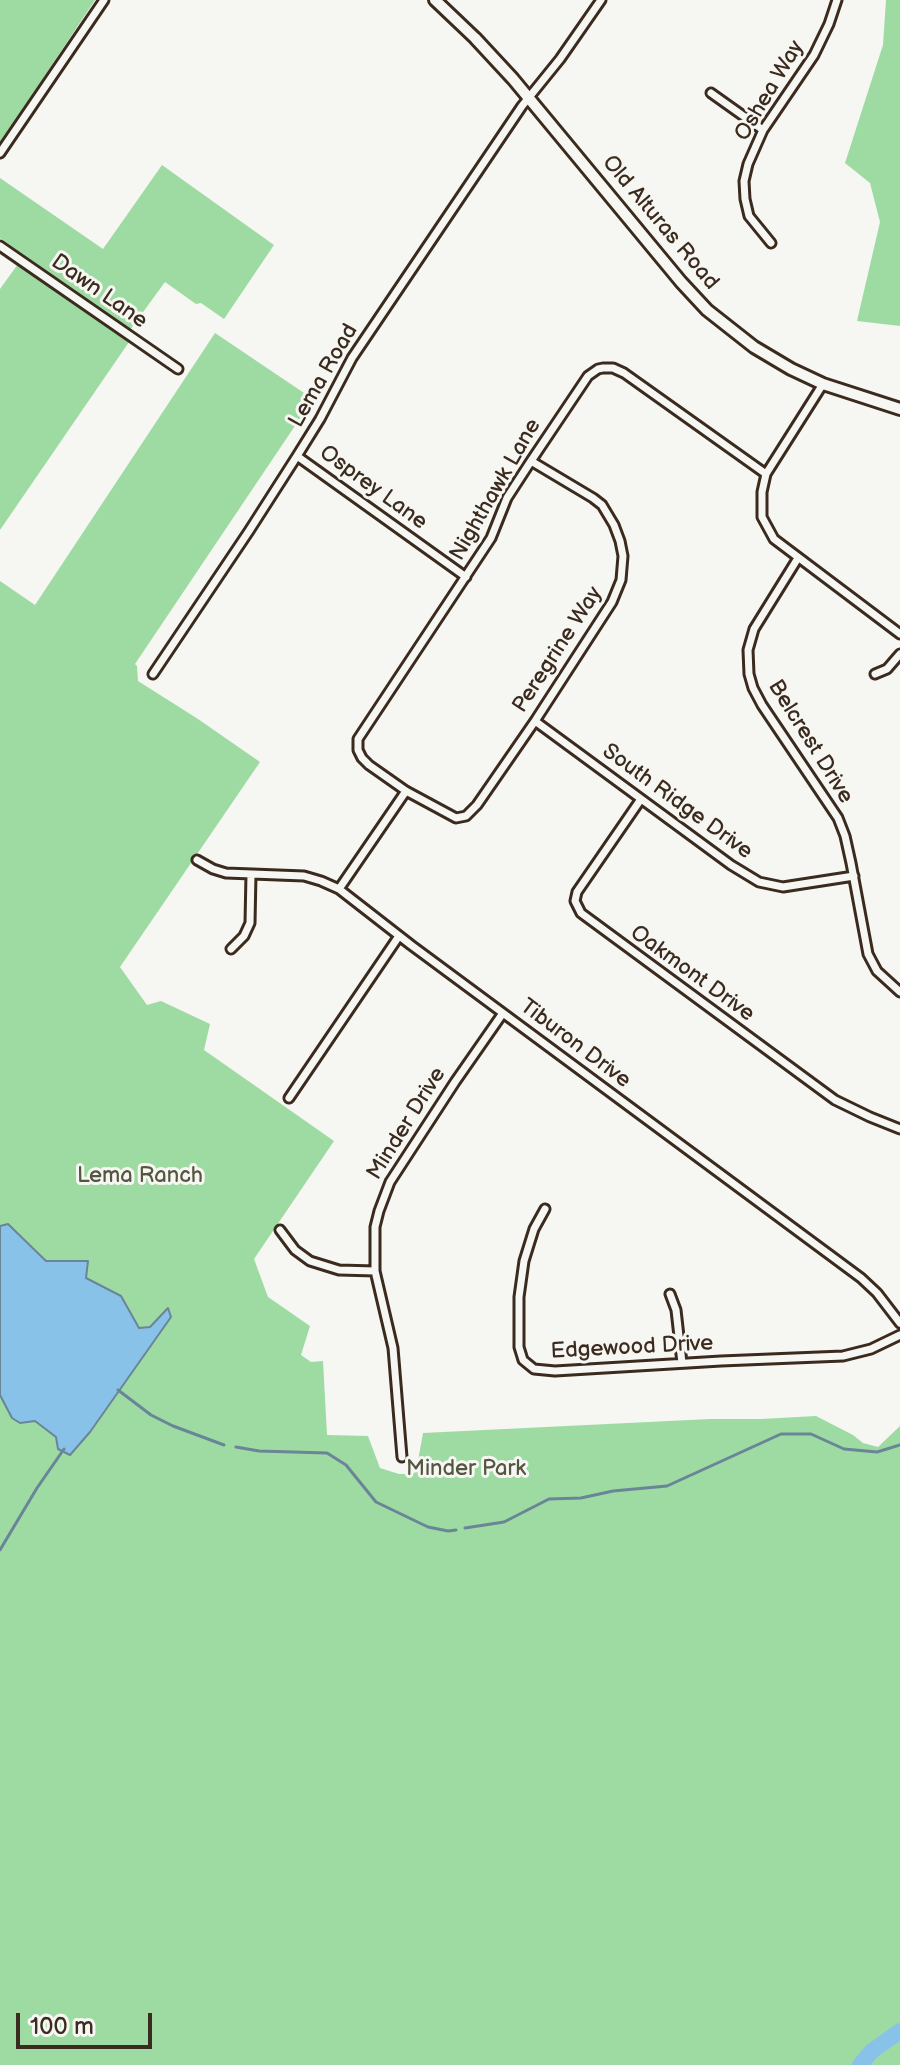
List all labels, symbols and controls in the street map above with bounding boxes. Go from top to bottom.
street label: Oshea Way [730,36,810,146]
street label: Old Alturas Road [596,150,724,296]
street label: Dawn Lane [46,249,152,335]
street label: Lema Road [284,320,364,432]
street label: Nighthawk Lane [445,414,547,566]
street label: Osprey Lane [314,440,432,536]
street label: Peregrine Way [507,582,609,718]
street label: Belcrest Drive [762,675,858,809]
street label: South Ridge Drive [597,739,757,865]
street label: Oakmont Drive [625,920,759,1028]
street label: Tiburon Drive [514,994,636,1094]
street label: Minder Drive [362,1063,452,1185]
park label: Lema Ranch [77,1163,203,1189]
street label: Edgewood Drive [550,1331,714,1365]
park label: Minder Park [406,1456,526,1482]
scale bar [20,1997,156,2047]
text: 100 m [30,2012,94,2041]

